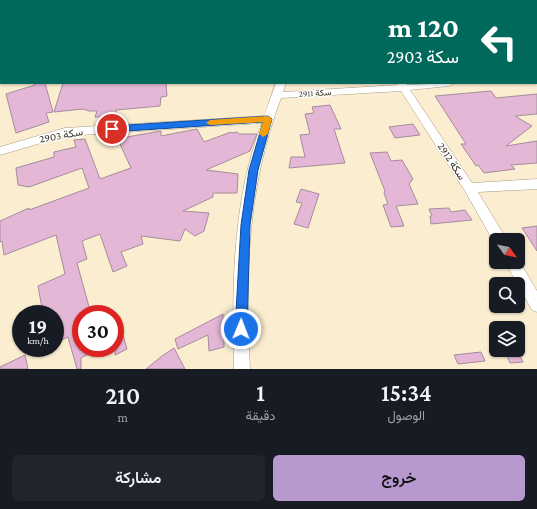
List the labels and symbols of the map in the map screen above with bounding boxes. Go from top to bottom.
street label: سكة 2911 [298,87,332,99]
pin [95,112,129,146]
street label: سكة 2903 [38,125,84,145]
street label: سكة 2912 [436,140,469,182]
north arrow [489,233,525,269]
speed limit sign: 30 [72,305,124,357]
position arrow [220,308,262,350]

